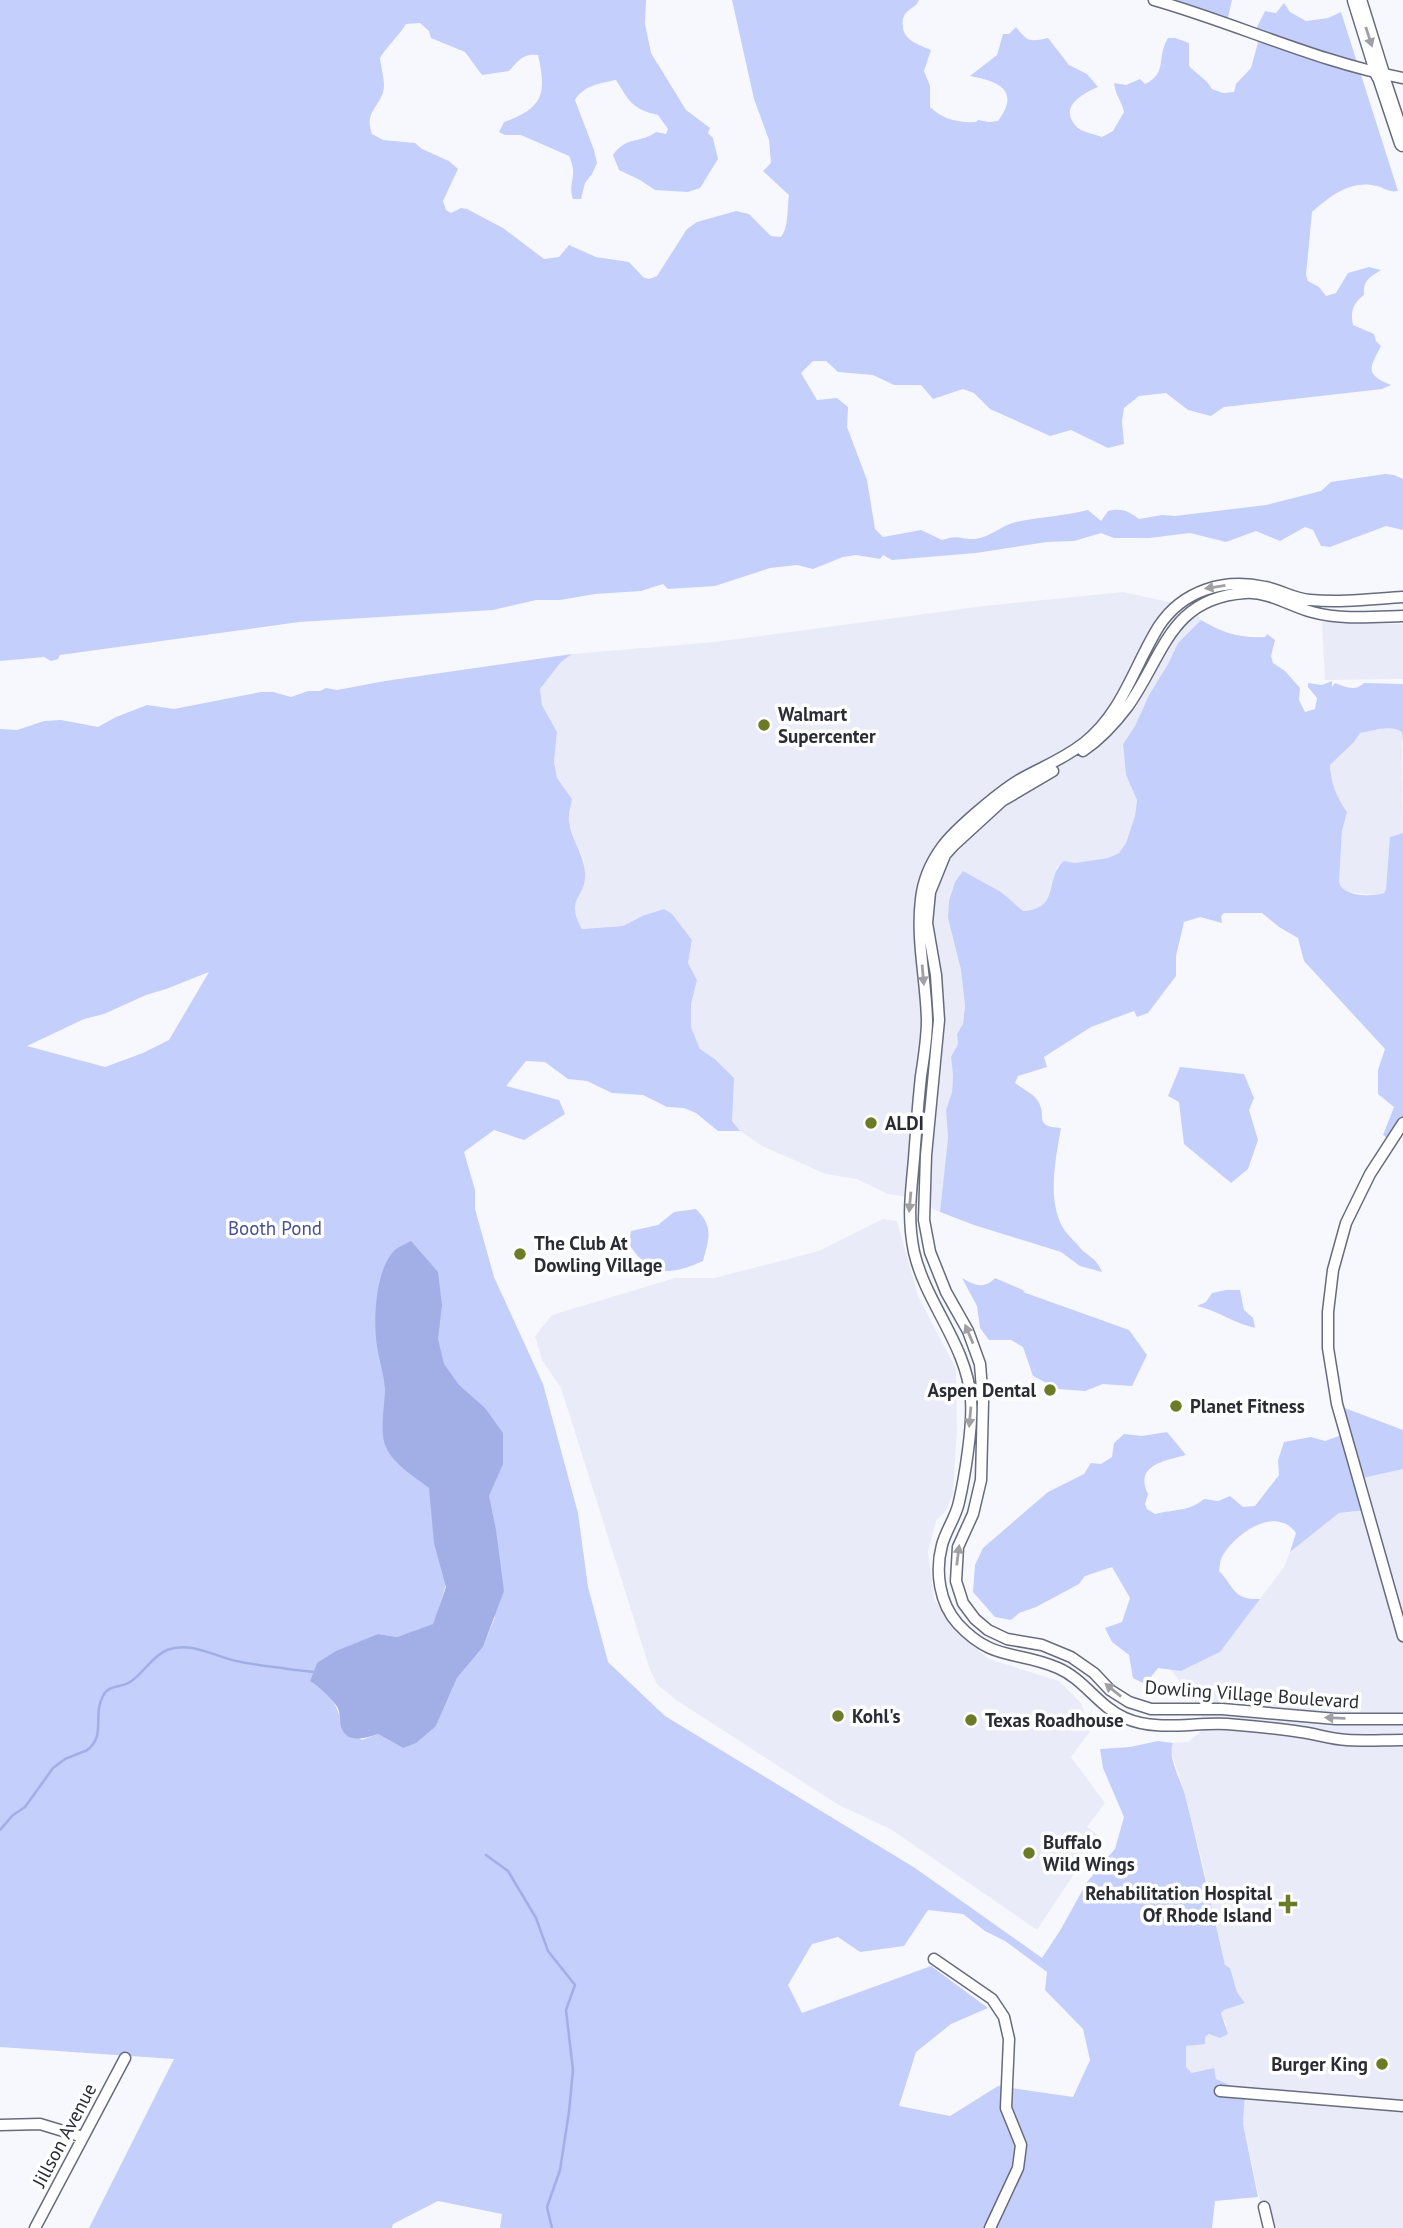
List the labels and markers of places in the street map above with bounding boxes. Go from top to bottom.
place label: Walmart Supercenter [778,702,876,748]
marker: Walmart Supercenter [756,717,772,733]
place label: ALDI [885,1111,924,1135]
marker: ALDI [863,1115,879,1131]
place label: The Club At Dowling Village [534,1231,662,1277]
marker: The Club At Dowling Village [512,1246,528,1262]
place label: Aspen Dental [927,1378,1036,1402]
marker: Aspen Dental [1042,1382,1058,1398]
place label: Planet Fitness [1190,1394,1305,1418]
marker: Planet Fitness [1168,1398,1184,1414]
place label: Kohl's [852,1704,900,1728]
marker: Kohl's [830,1708,846,1724]
place label: Texas Roadhouse [985,1708,1124,1732]
marker: Texas Roadhouse [963,1712,979,1728]
place label: Buffalo Wild Wings [1043,1830,1135,1876]
marker: Buffalo Wild Wings [1021,1845,1037,1861]
place label: Rehabilitation Hospital Of Rhode Island [1085,1881,1272,1927]
marker: Rehabilitation Hospital Of Rhode Island [1278,1894,1298,1914]
place label: Burger King [1271,2052,1368,2076]
marker: Burger King [1374,2056,1390,2072]

